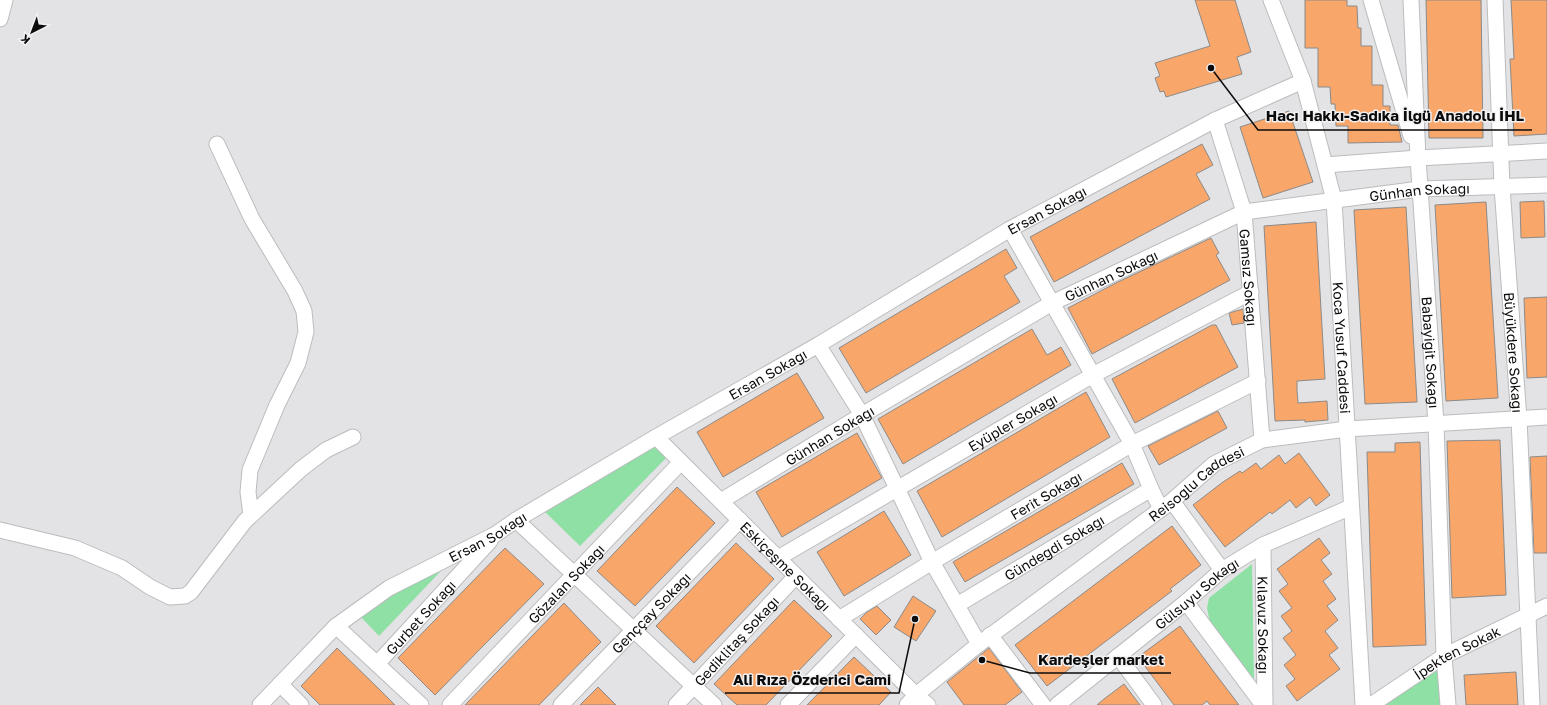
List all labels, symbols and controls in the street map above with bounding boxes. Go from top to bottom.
north arrow [12,12,52,52]
text: K [18,32,32,47]
callout: Hacı Hakkı-Sadıka İlgü Anadolu İHL [1258,103,1532,130]
text: Hacı Hakkı-Sadıka İlgü Anadolu İHL [1266,106,1525,124]
street label: Günhan Sokağı [1368,179,1470,204]
street label: Ersan Sokağı [1004,182,1089,237]
street label: Gamsız Sokağı [1237,228,1261,327]
street label: Günhan Sokağı [1062,246,1160,304]
street label: Koca Yusuf Caddesi [1330,281,1355,414]
street label: Büyükdere Sokağı [1501,291,1527,413]
street label: Babayiğit Sokağı [1419,296,1443,409]
street label: Ersan Sokağı [725,345,809,403]
street label: Eyüpler Sokağı [965,389,1060,454]
street label: Günhan Sokağı [782,401,877,468]
street label: Reisoğlu Caddesi [1145,442,1247,524]
street label: Ferit Sokağı [1007,467,1084,523]
street label: Ersan Sokağı [446,507,529,565]
street label: Gündeğdi Sokağı [1001,511,1107,583]
street label: Eskiçeşme Sokağı [737,517,835,614]
street label: Gözalan Sokağı [524,540,608,627]
street label: Gülsuyu Sokağı [1151,553,1242,632]
street label: Genççay Sokağı [608,568,694,656]
street label: Gurbet Sokağı [382,576,459,658]
street label: Kılavuz Sokağı [1255,576,1273,674]
street label: Gediklitaş Sokağı [690,592,782,689]
street label: İpekten Sokak [1410,622,1503,683]
callout: Kardeşler market [1030,646,1171,673]
text: Kardeşler market [1038,650,1164,668]
callout: Ali Rıza Özderici Cami [725,666,899,693]
text: Ali Rıza Özderici Cami [733,670,891,688]

